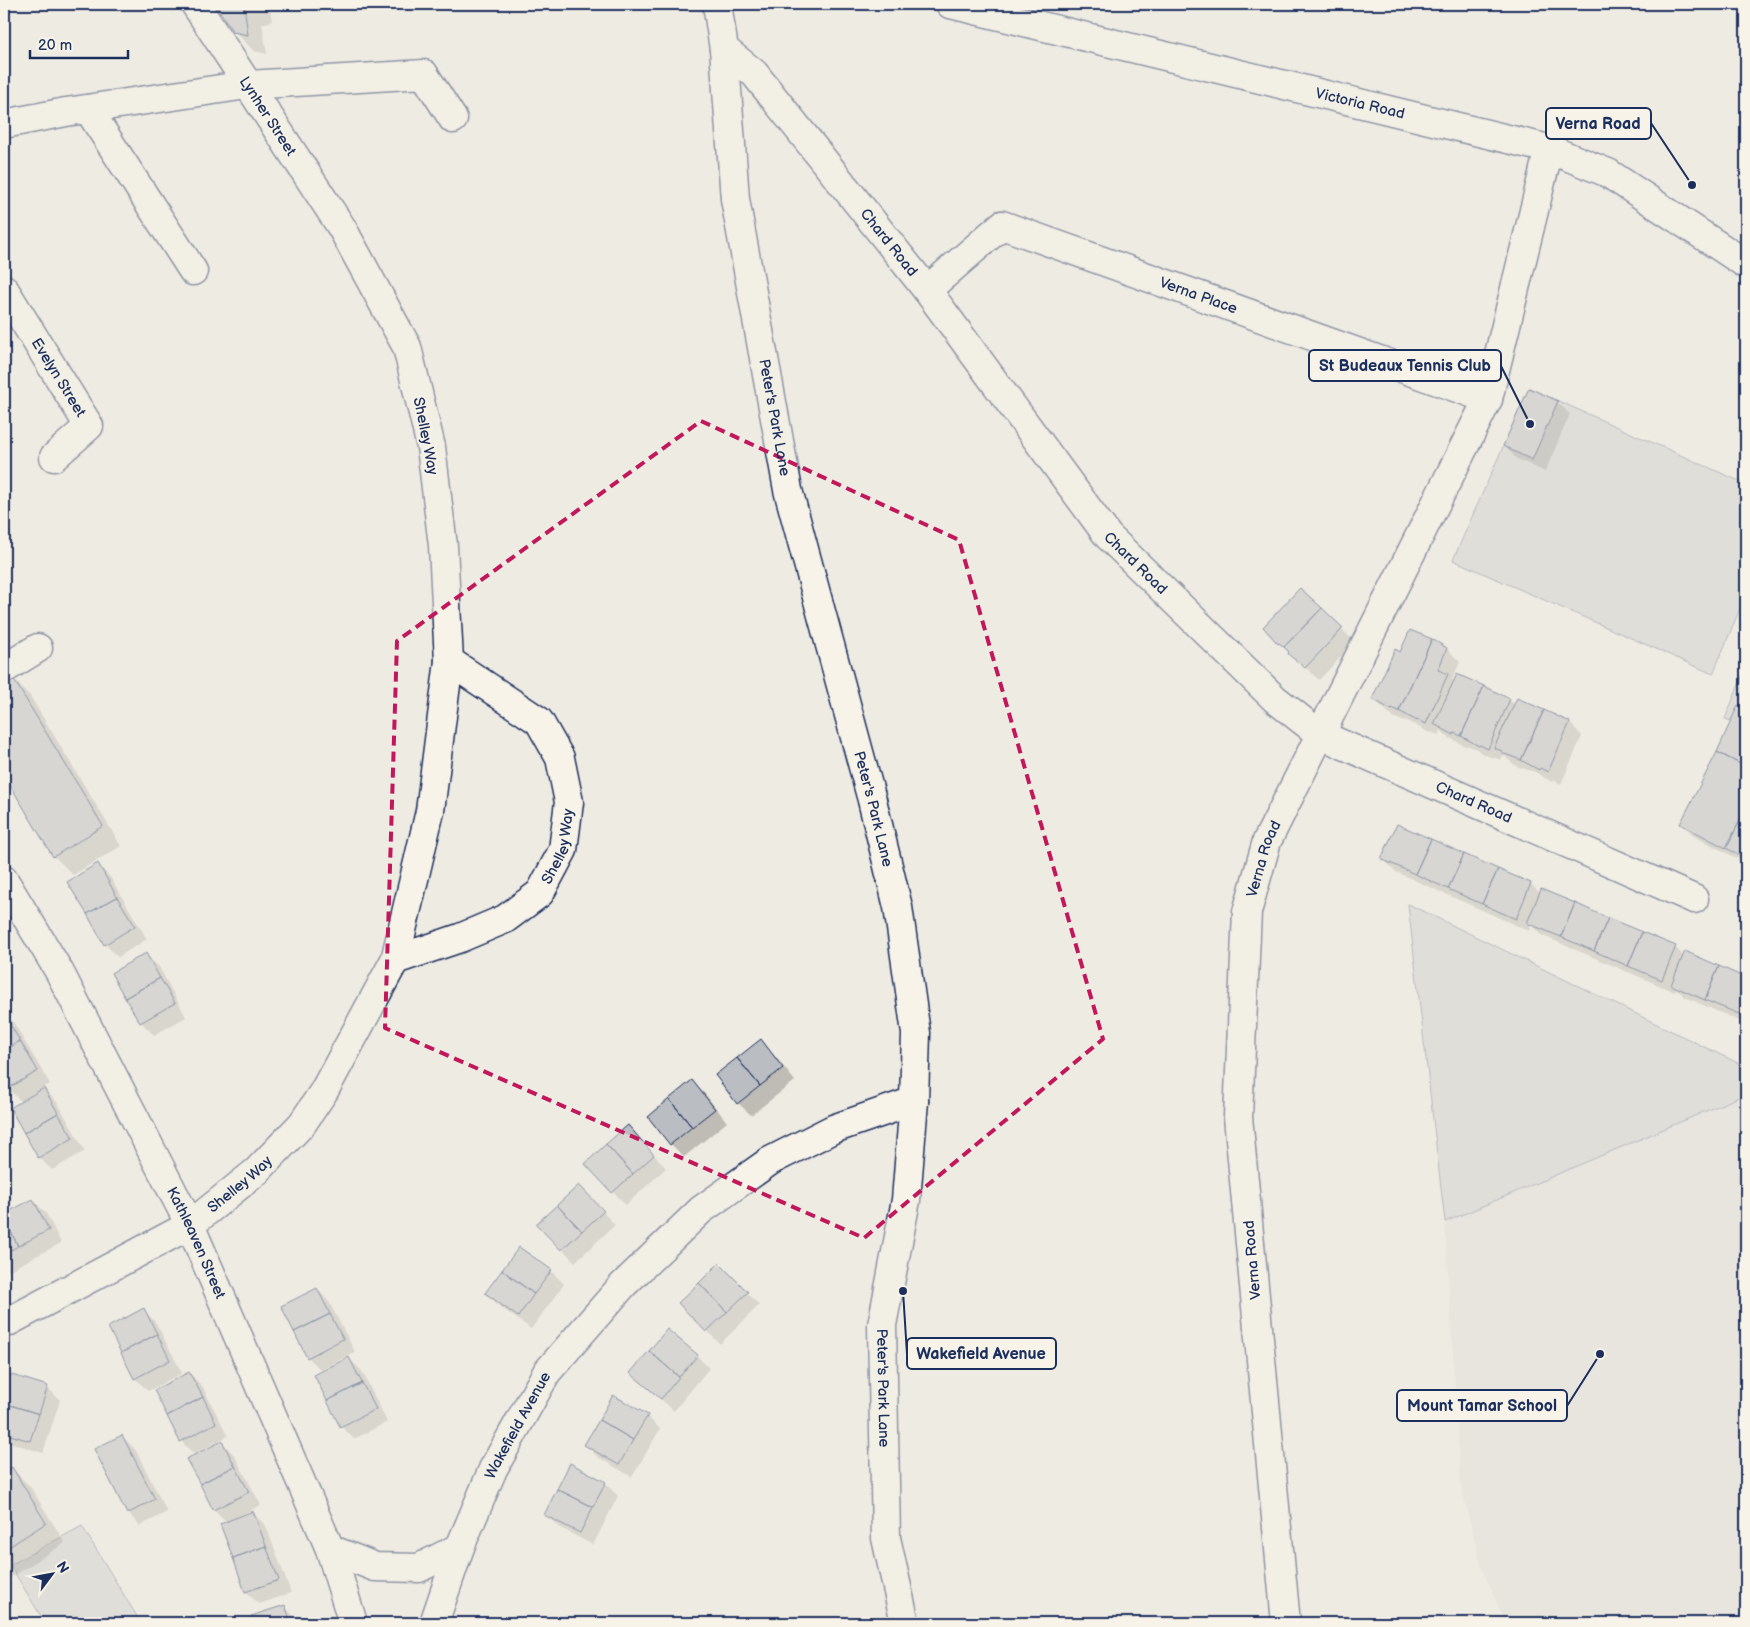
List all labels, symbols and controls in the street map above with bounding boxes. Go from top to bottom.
scale bar [30,28,128,60]
text: 20 m [38,36,72,55]
street label: Lynher Street [235,73,300,160]
street label: Victoria Road [1313,84,1407,124]
callout: Verna Road [1546,108,1651,139]
text: Verna Road [1555,115,1641,134]
street label: Chard Road [856,205,921,280]
street label: Verna Place [1157,273,1240,319]
street label: Evelyn Street [27,335,90,421]
callout: St Budeaux Tennis Club [1309,350,1501,381]
street label: Peter's Park Lane [754,357,794,478]
text: St Budeaux Tennis Club [1319,357,1492,376]
street label: Shelley Way [409,396,442,477]
street label: Chard Road [1099,528,1171,599]
street label: Peter's Park Lane [849,749,897,869]
street label: Chard Road [1432,778,1515,828]
street label: Shelley Way [537,807,578,888]
street label: Verna Road [1243,818,1286,900]
street label: Shelley Way [204,1152,277,1217]
street label: Kathleaven Street [162,1184,230,1302]
street label: Verna Road [1240,1219,1265,1300]
street label: Peter's Park Lane [872,1328,893,1448]
callout: Wakefield Avenue [907,1338,1056,1369]
text: Wakefield Avenue [916,1345,1046,1364]
street label: Wakefield Avenue [481,1369,555,1482]
callout: Mount Tamar School [1397,1390,1567,1421]
text: Mount Tamar School [1407,1397,1557,1416]
north arrow [28,1550,78,1600]
text: N [53,1558,73,1576]

